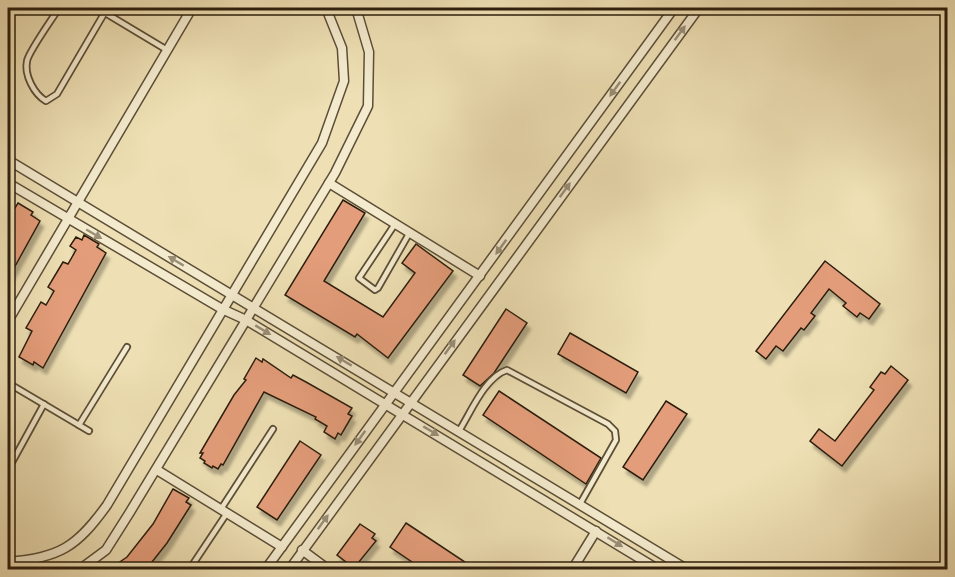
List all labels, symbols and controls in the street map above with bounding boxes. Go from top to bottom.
one-way arrow [674,25,686,41]
one-way arrow [609,81,621,97]
one-way arrow [559,182,571,198]
one-way arrow [86,229,102,240]
one-way arrow [495,239,507,255]
one-way arrow [168,255,184,266]
one-way arrow [255,325,272,335]
one-way arrow [444,340,456,356]
one-way arrow [336,355,352,366]
one-way arrow [422,425,439,436]
one-way arrow [354,429,366,445]
one-way arrow [317,515,329,531]
one-way arrow [607,537,623,548]

